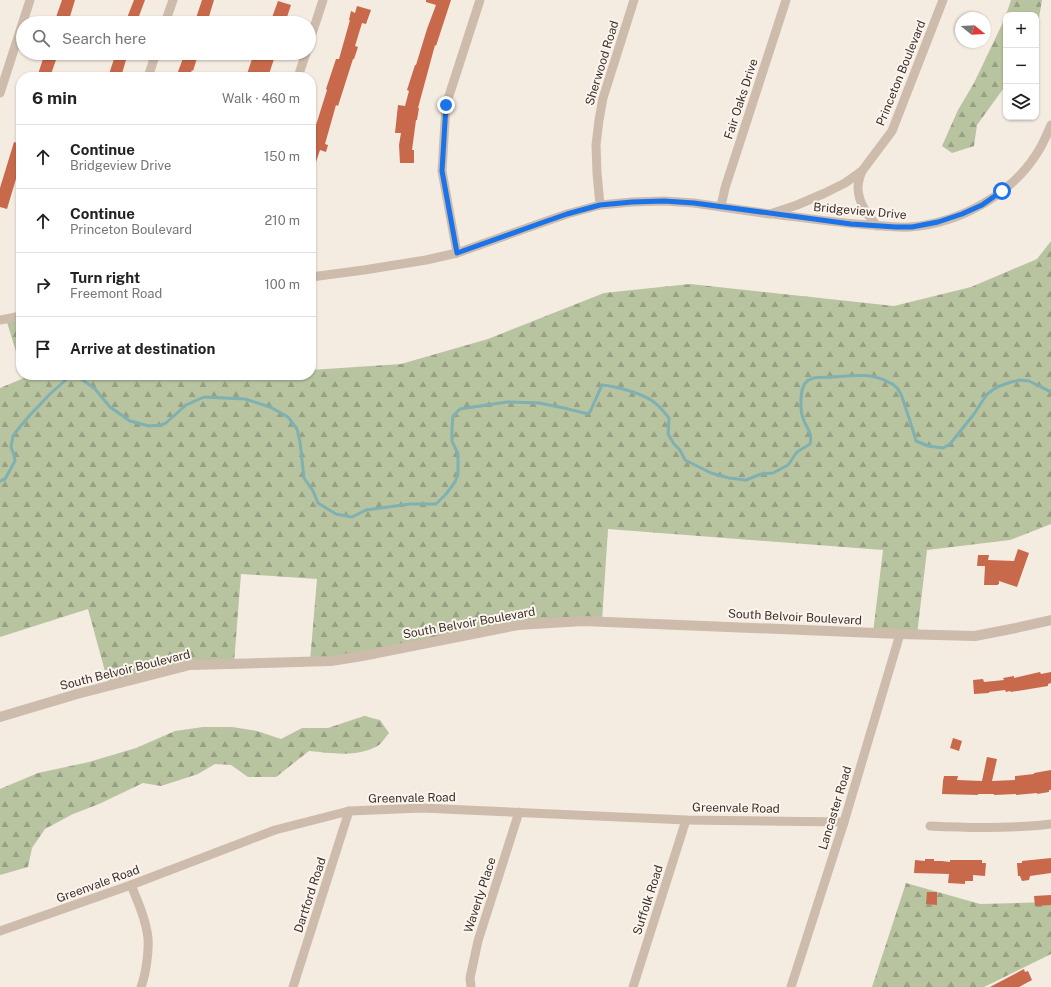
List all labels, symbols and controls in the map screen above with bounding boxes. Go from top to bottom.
north arrow [955,12,991,48]
map controls [1003,12,1039,120]
button: + [1003,12,1039,48]
search box [16,16,316,60]
street label: Princeton Boulevard [873,18,929,128]
street label: Sherwood Road [582,19,622,107]
icon: search [30,27,52,49]
text: Search here [62,30,146,47]
button: − [1003,48,1039,84]
street label: Fair Oaks Drive [721,57,761,141]
button: layers [1003,84,1039,120]
text: 6 min [32,88,77,108]
text: Walk · 460 m [222,91,300,106]
route end [437,96,455,114]
text: Continue [70,141,135,158]
icon: ahead [32,146,54,168]
text: 150 m [264,149,300,164]
text: Bridgeview Drive [70,158,171,173]
route start [993,182,1011,200]
street label: Bridgeview Drive [813,200,907,222]
text: Continue [70,205,135,222]
icon: ahead [32,210,54,232]
text: 210 m [265,213,300,228]
text: Princeton Boulevard [70,222,192,237]
text: Turn right [70,269,140,286]
icon: right [32,274,54,296]
text: 100 m [264,277,300,292]
text: Freemont Road [70,286,162,301]
icon: arrive [32,338,54,360]
text: Arrive at destination [70,340,215,357]
street label: South Belvoir Boulevard [402,604,536,642]
street label: South Belvoir Boulevard [728,606,862,628]
street label: South Belvoir Boulevard [58,647,192,693]
street label: Lancaster Road [816,765,854,851]
street label: Greenvale Road [368,790,456,806]
street label: Greenvale Road [692,800,780,816]
street label: Waverly Place [461,855,499,935]
street label: Dartford Road [291,856,329,934]
street label: Greenvale Road [54,862,142,906]
street label: Suffolk Road [630,863,666,937]

